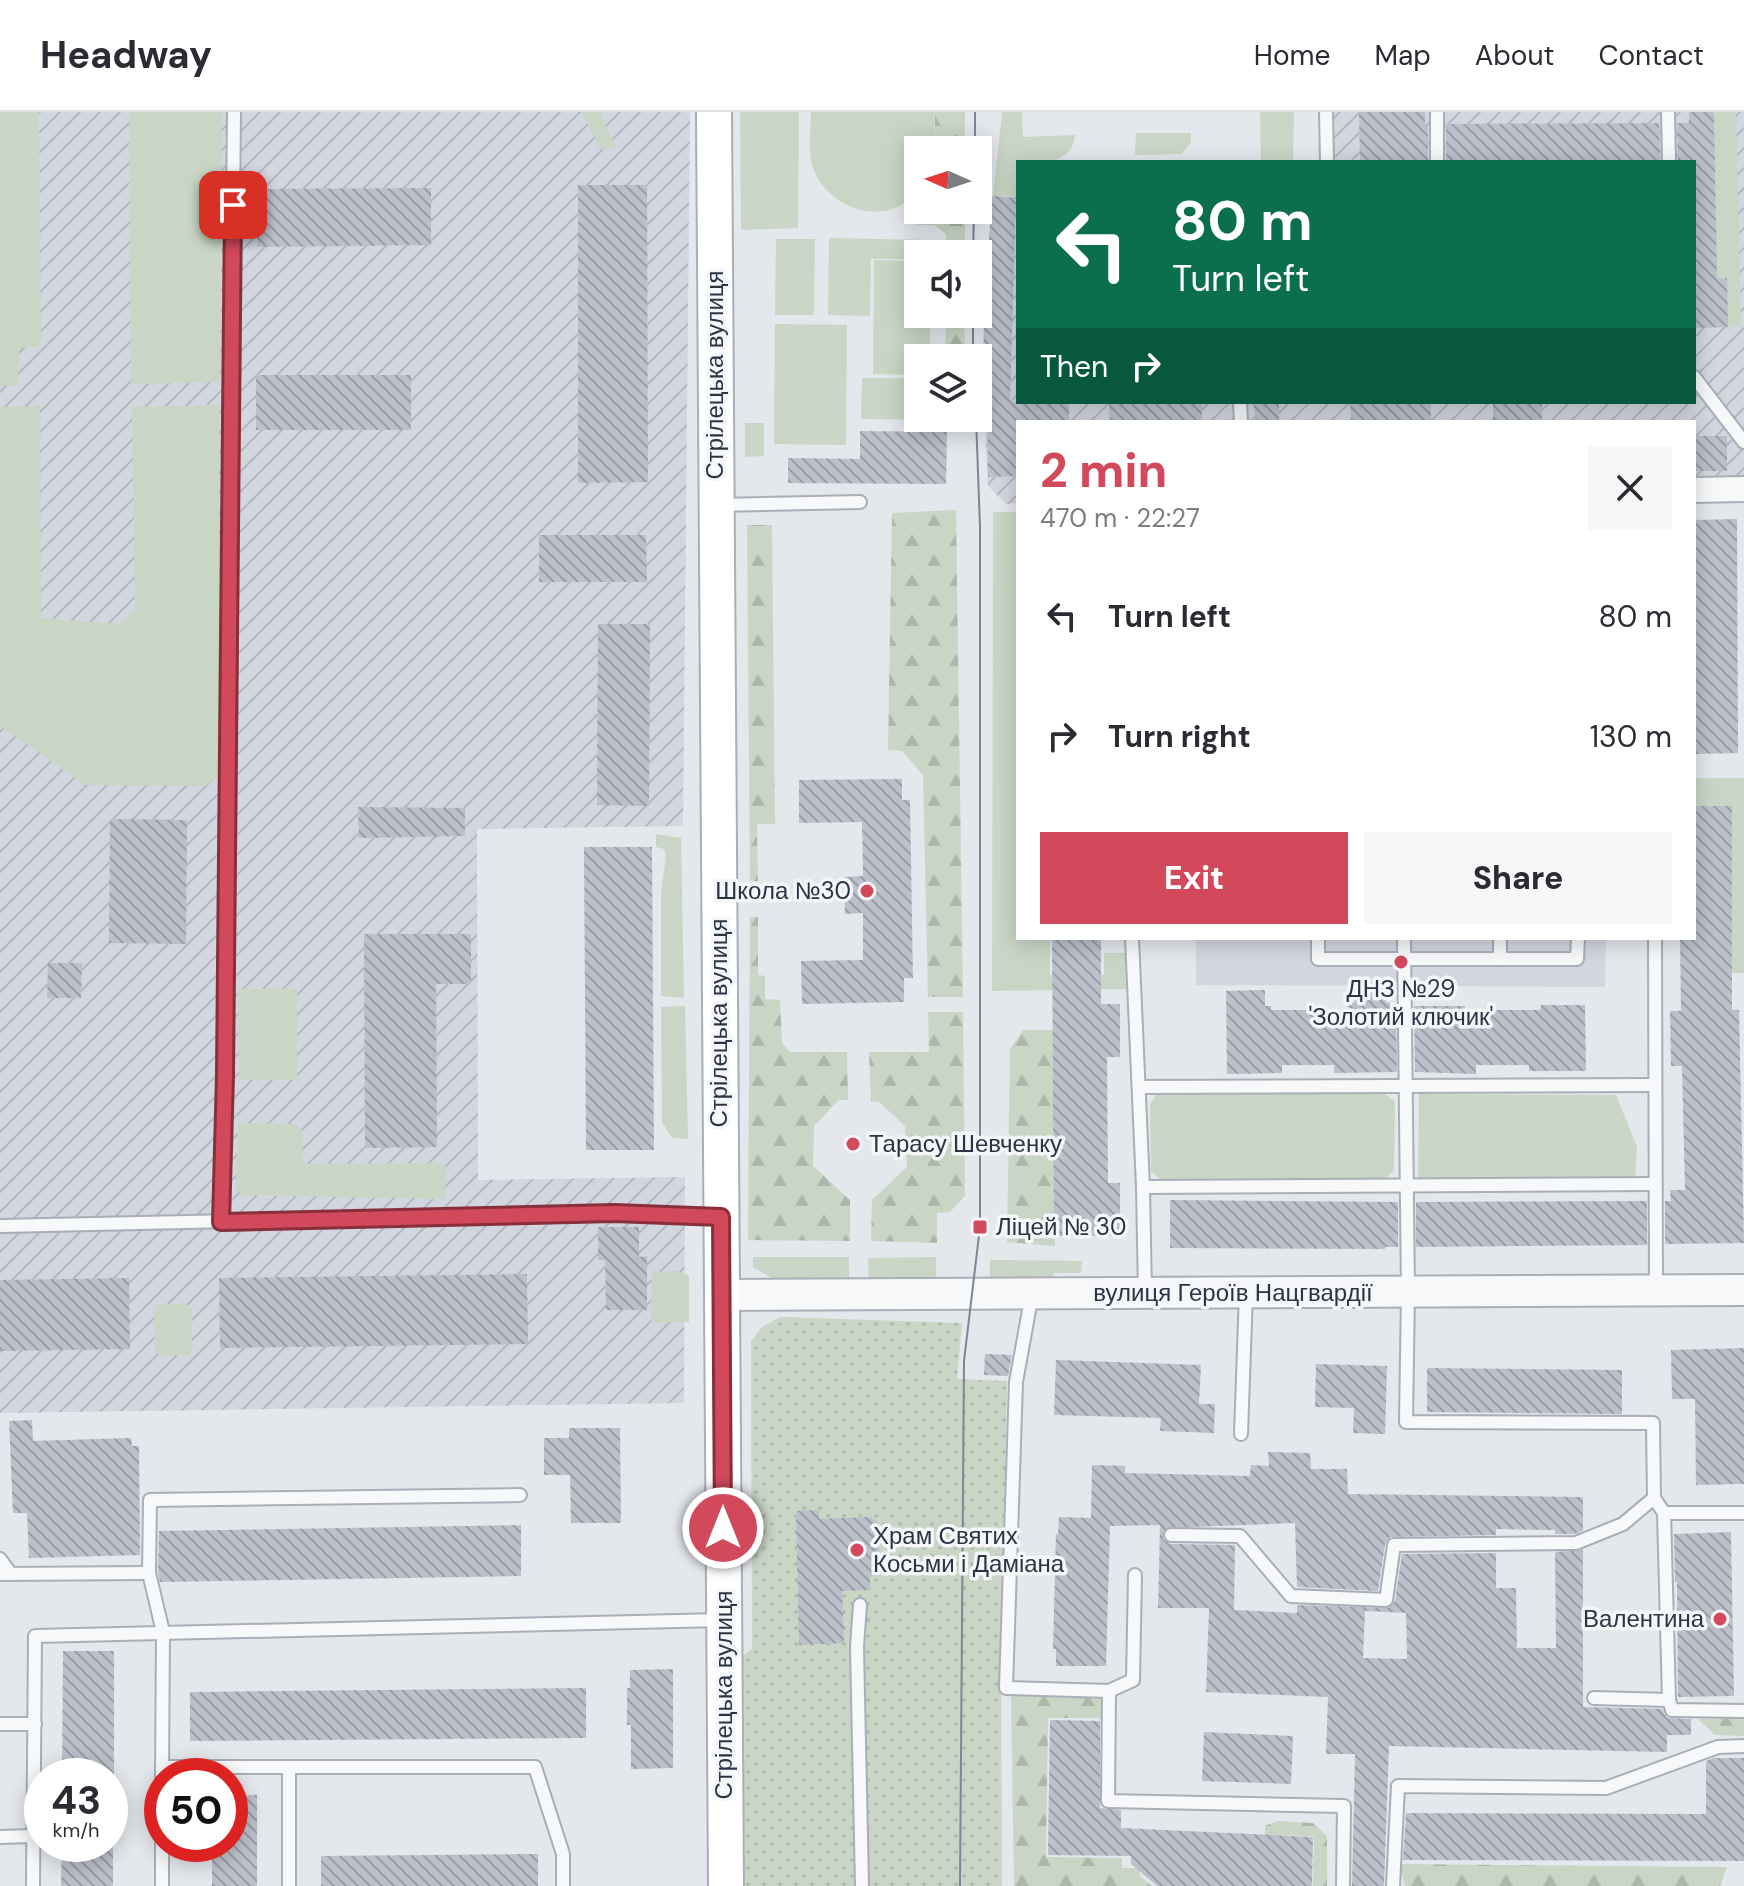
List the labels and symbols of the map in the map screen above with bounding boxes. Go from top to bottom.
north arrow [904,136,992,224]
pin [199,171,267,239]
street label: Стрілецька вулиця [699,270,730,480]
place label: Школа №30 [715,875,851,906]
marker: Школа №30 [858,882,876,900]
street label: Стрілецька вулиця [703,918,734,1128]
marker: ДНЗ №29 'Золотий ключик' [1392,953,1410,971]
place label: ДНЗ №29 'Золотий ключик' [1309,973,1493,1032]
place label: Тарасу Шевченку [869,1128,1062,1159]
marker: Тарасу Шевченку [844,1135,862,1153]
place label: Ліцей № 30 [996,1211,1126,1242]
marker: Ліцей № 30 [971,1218,989,1236]
street label: вулиця Героїв Нацгвардії [1093,1277,1373,1308]
position arrow [681,1486,765,1570]
place label: Храм Святих Косьми і Даміана [873,1520,1065,1579]
marker: Храм Святих Косьми і Даміана [848,1541,866,1559]
street label: Стрілецька вулиця [708,1590,739,1800]
place label: Валентина [1583,1603,1705,1634]
marker: Валентина [1711,1610,1729,1628]
speed limit sign: 50 [144,1758,248,1862]

